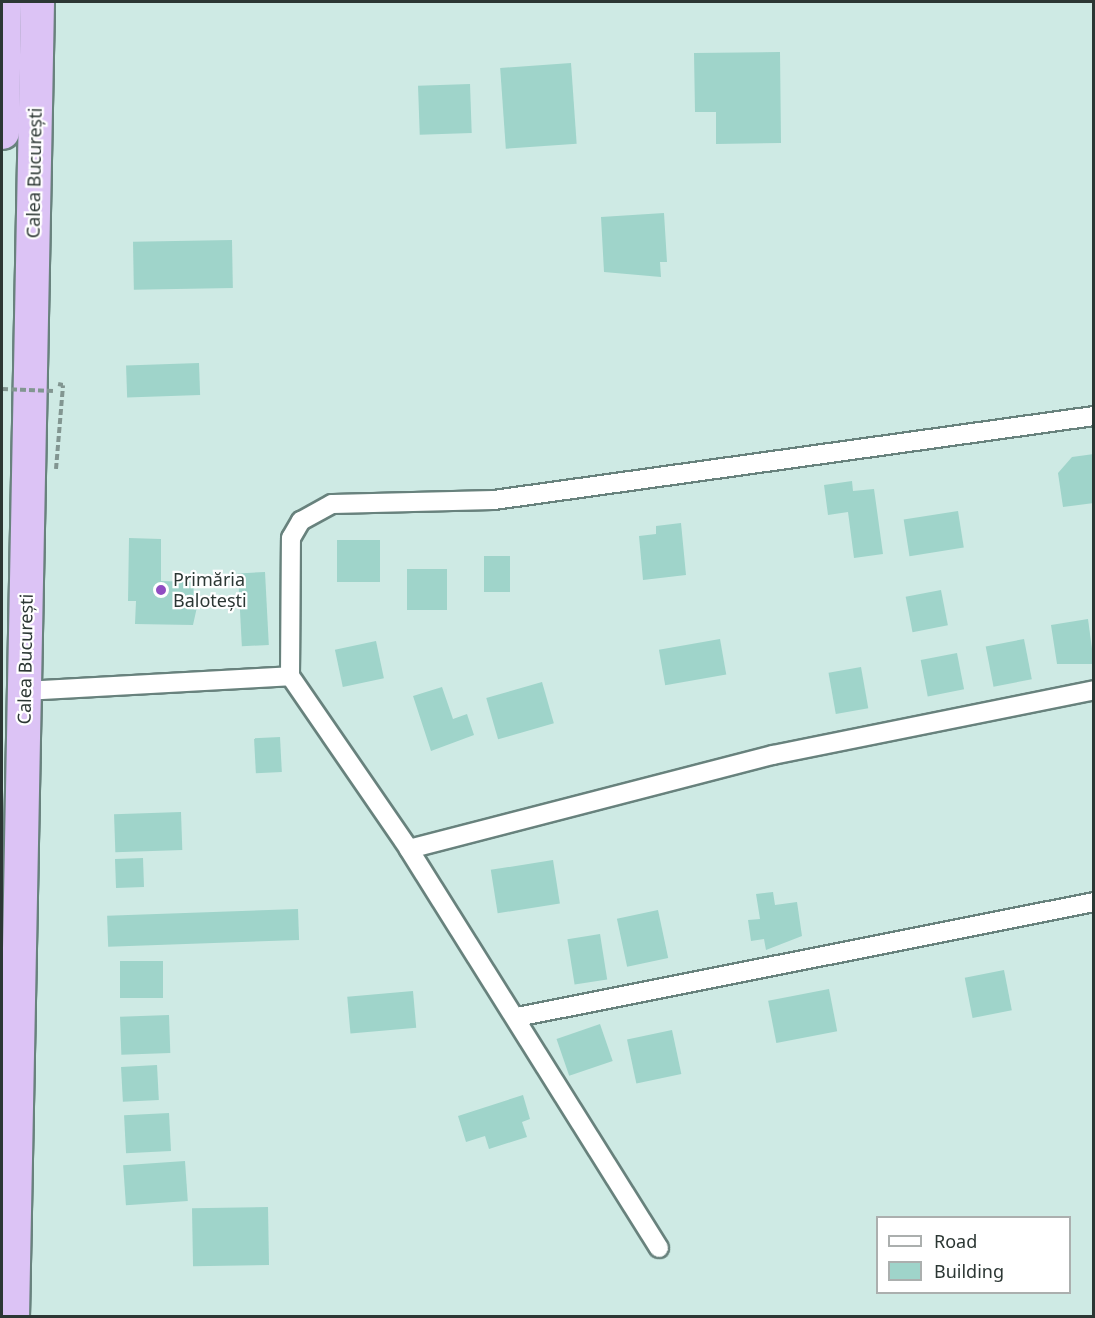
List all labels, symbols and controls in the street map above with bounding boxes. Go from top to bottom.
street label: Calea București [22,108,46,238]
place label: Primăria Balotești [173,569,247,612]
marker: Primăria Balotești [154,583,168,597]
street label: Calea București [13,594,37,724]
legend [876,1216,1071,1294]
text: Road [934,1229,977,1253]
text: Building [934,1259,1004,1283]

